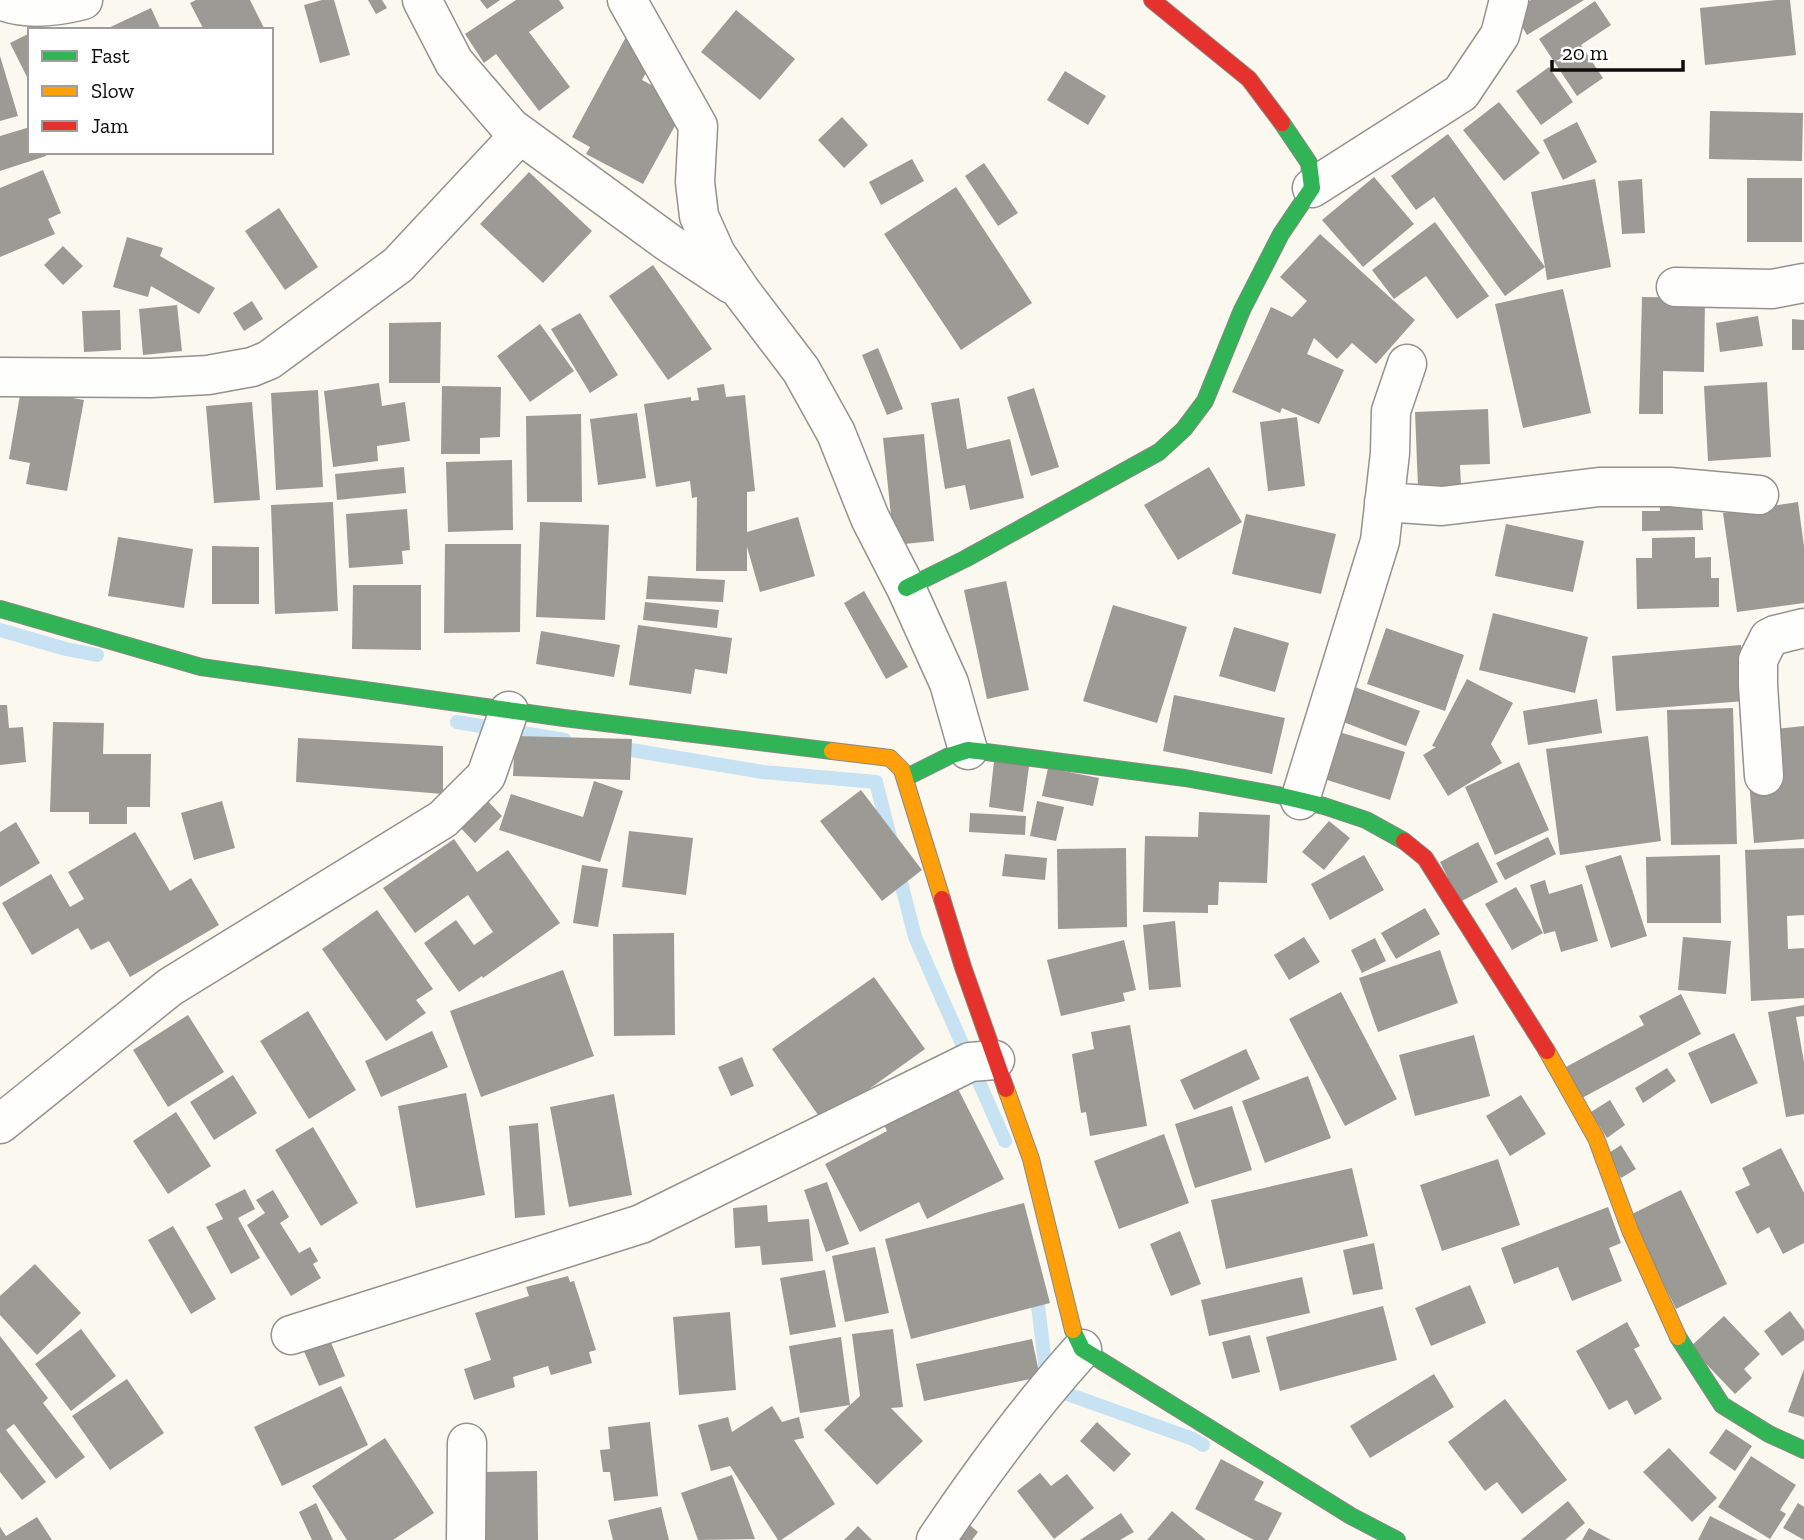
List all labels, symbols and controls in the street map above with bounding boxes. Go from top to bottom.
legend [28,28,273,154]
scale bar [1552,28,1683,72]
text: 20 m [1562,40,1608,65]
text: Fast [91,43,130,68]
text: Slow [91,78,134,103]
text: Jam [91,113,128,138]

